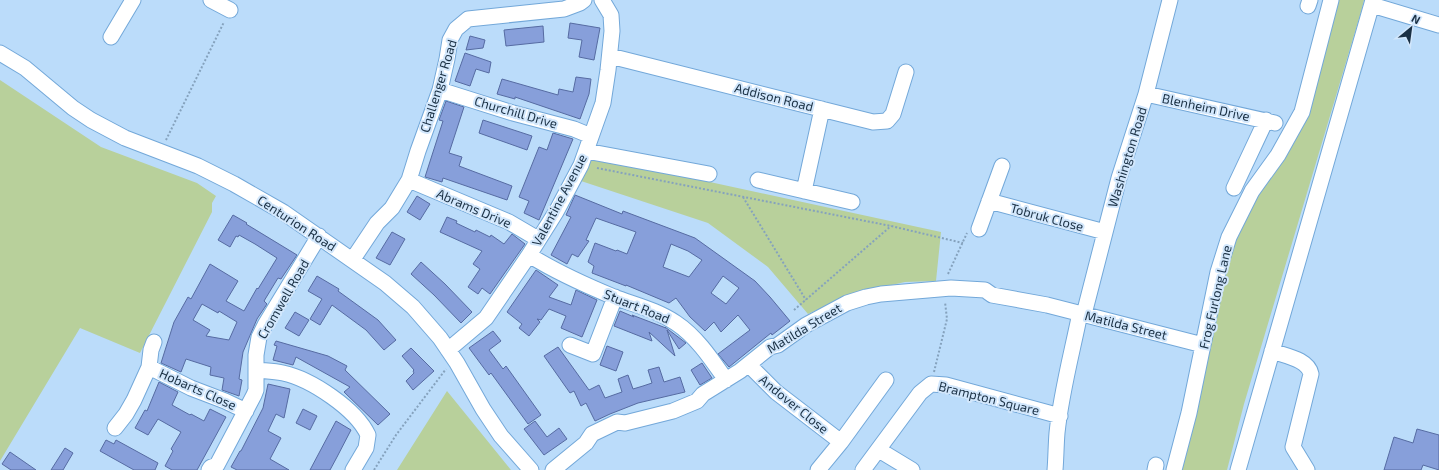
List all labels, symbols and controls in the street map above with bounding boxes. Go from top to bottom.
north arrow [1391,8,1431,48]
text: N [1409,11,1423,26]
street label: Challenger Road [416,38,460,134]
street label: Addison Road [733,79,815,115]
street label: Blenheim Drive [1161,90,1251,124]
street label: Churchill Drive [473,92,559,132]
street label: Washington Road [1104,105,1150,209]
street label: Valentine Avenue [528,151,590,249]
street label: Abrams Drive [434,185,514,231]
street label: Centurion Road [255,192,339,254]
street label: Tobruk Close [1009,200,1085,234]
street label: Frog Furlong Lane [1195,243,1235,350]
street label: Cromwell Road [254,256,312,342]
street label: Stuart Road [602,286,672,326]
street label: Matilda Street [764,299,844,357]
street label: Matilda Street [1083,307,1169,343]
street label: Hobarts Close [157,365,239,413]
street label: Andover Close [756,371,832,437]
street label: Brampton Square [937,378,1041,418]

